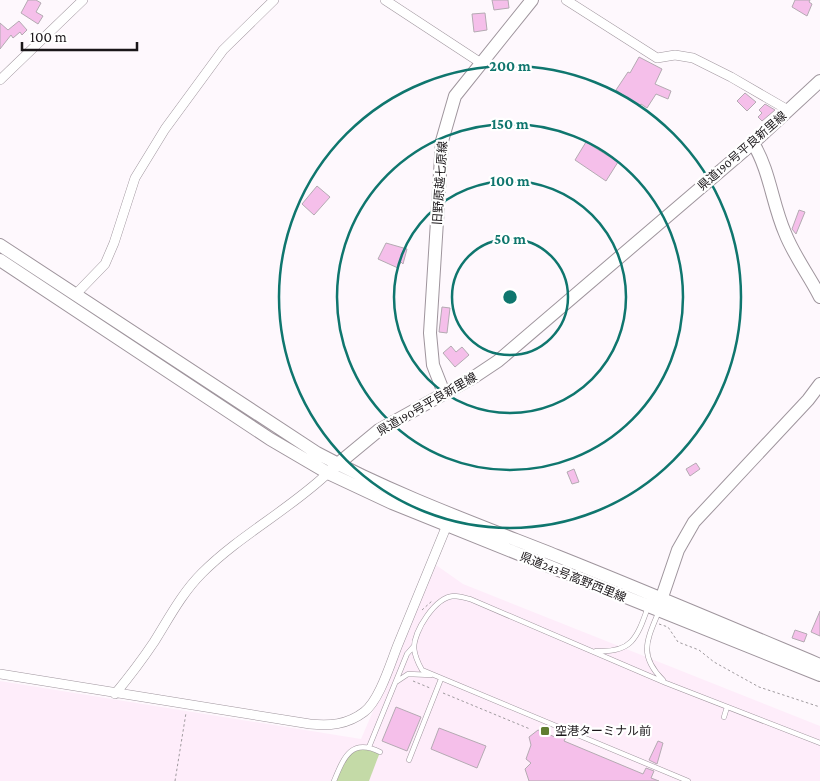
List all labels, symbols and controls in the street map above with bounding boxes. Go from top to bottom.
scale bar [22,20,138,52]
text: 100 m [30,29,67,45]
text: 200 m [489,58,531,74]
street label: 県道190号平良新里線 [695,109,789,193]
text: 150 m [491,116,529,132]
street label: 旧野原越七原線 [430,141,450,225]
text: 100 m [490,173,530,189]
text: 50 m [494,231,526,247]
centre of rings [501,288,519,306]
street label: 県道190号平良新里線 [375,370,479,438]
street label: 県道243号高野西里線 [518,549,628,605]
place label: 空港ターミナル前 [555,724,651,738]
marker: 空港ターミナル前 [539,725,551,737]

